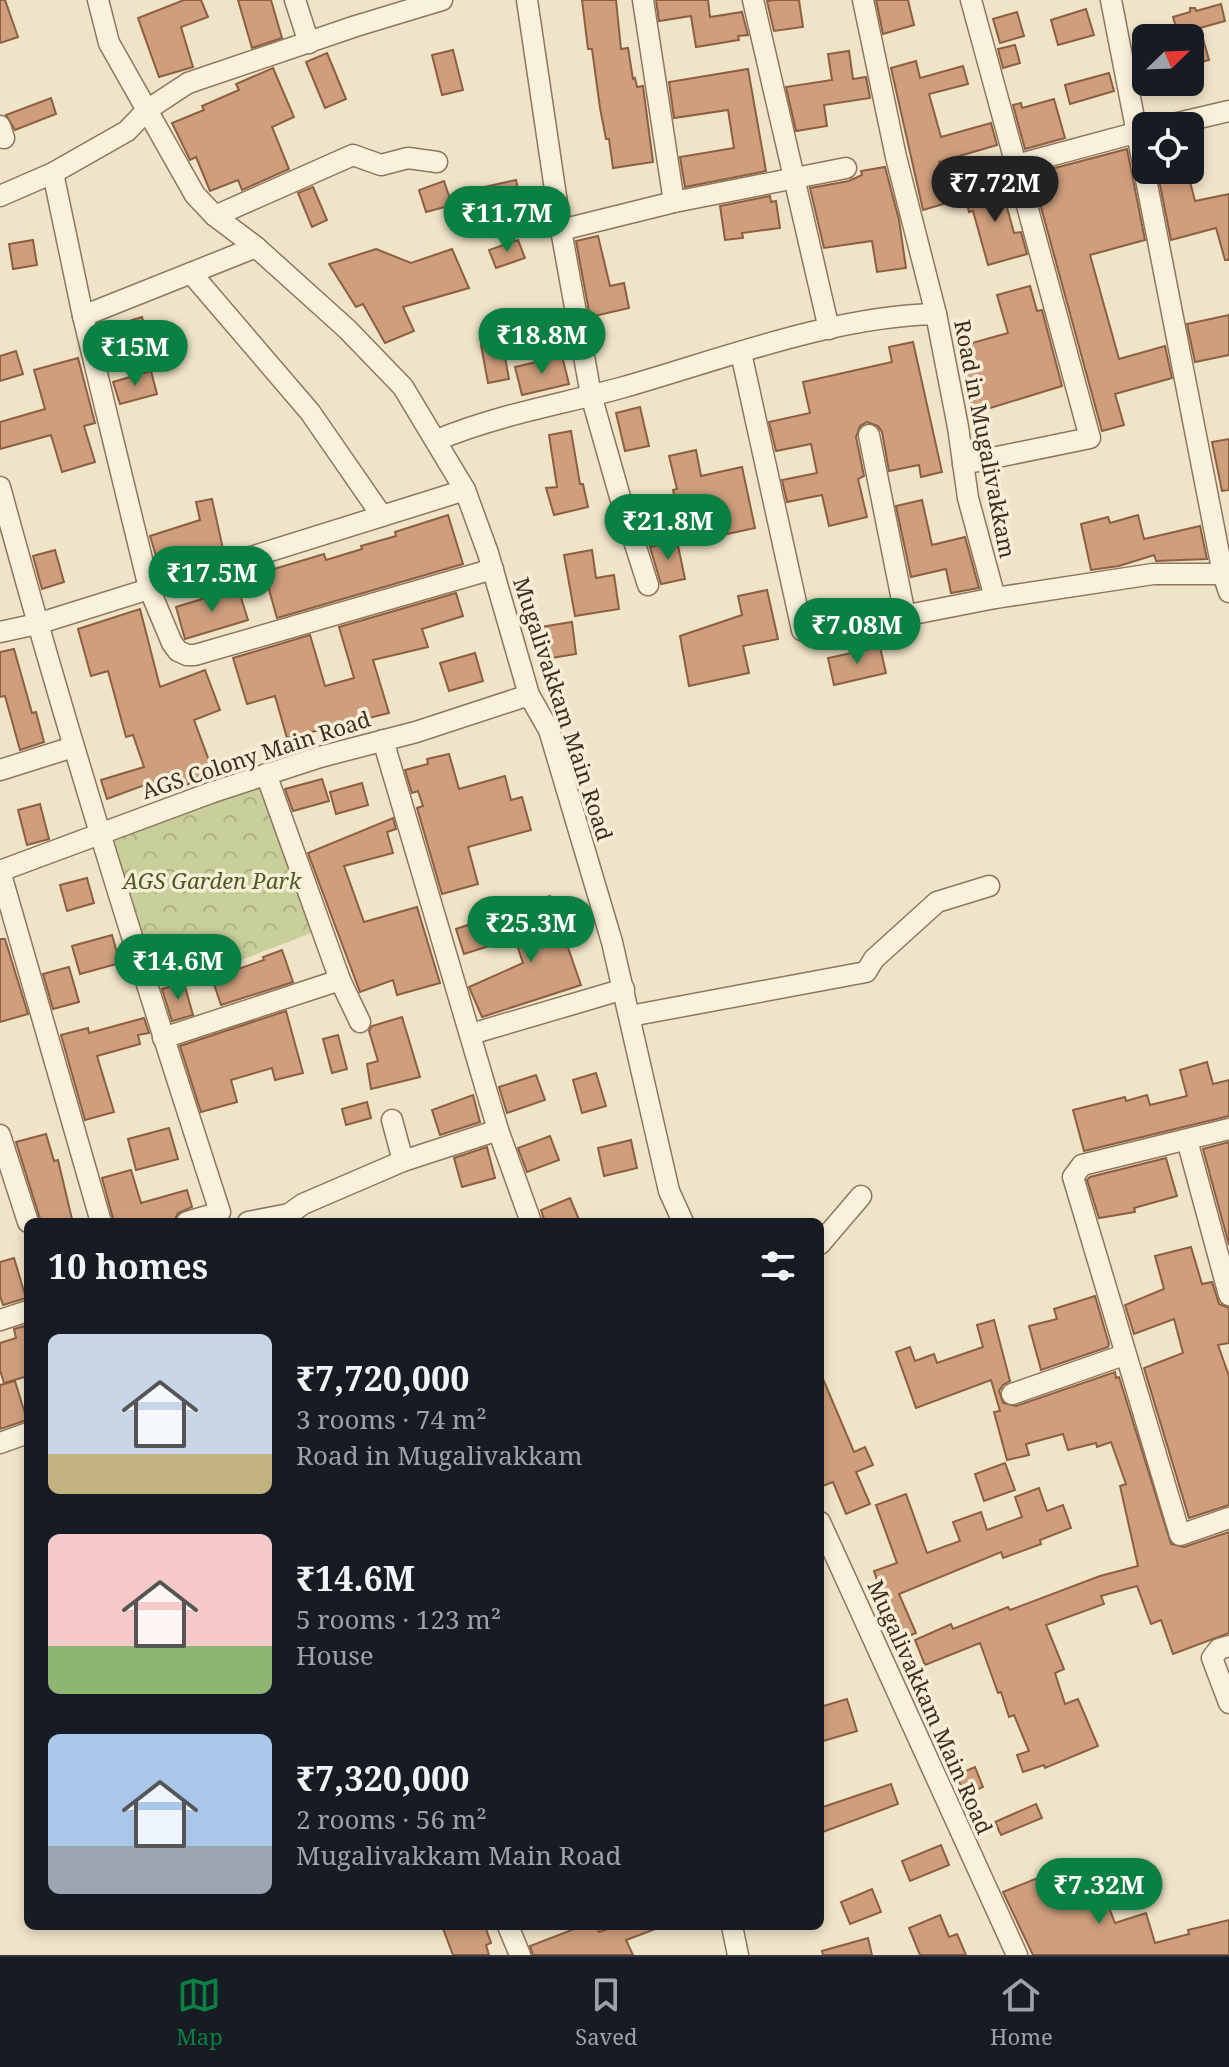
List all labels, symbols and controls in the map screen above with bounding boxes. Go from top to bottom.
north arrow [1132,24,1204,96]
map controls [1132,24,1204,184]
button: locate [1132,112,1204,184]
pin: ₹7.72M [930,156,1060,224]
text: ₹7.72M [949,164,1041,200]
pin: ₹11.7M [442,186,572,254]
text: ₹11.7M [461,194,553,230]
pin: ₹18.8M [477,308,607,376]
text: ₹18.8M [496,316,588,352]
street label: Road in Mugalivakkam [948,317,1024,561]
pin: ₹15M [88,320,182,388]
text: ₹15M [101,328,169,364]
pin: ₹21.8M [603,494,733,562]
text: ₹21.8M [622,502,714,538]
pin: ₹17.5M [147,546,277,614]
text: ₹17.5M [166,554,258,590]
street label: Mugalivakkam Main Road [507,573,621,845]
pin: ₹7.08M [792,598,922,666]
text: ₹7.08M [811,606,903,642]
street label: AGS Colony Main Road [137,703,374,805]
park label: AGS Garden Park [121,865,303,895]
pin: ₹25.3M [466,896,596,964]
text: ₹25.3M [485,904,577,940]
pin: ₹14.6M [113,934,243,1002]
text: ₹14.6M [132,942,224,978]
text: 10 homes [48,1243,208,1289]
icon: filters [756,1244,800,1288]
text: ₹7,720,000 [296,1355,469,1401]
icon: home [112,1366,208,1462]
text: 3 rooms · 74 m² [296,1401,487,1437]
text: Road in Mugalivakkam [296,1437,583,1473]
text: ₹14.6M [296,1555,415,1601]
icon: home [112,1566,208,1662]
street label: Mugalivakkam Main Road [861,1575,1001,1839]
text: 5 rooms · 123 m² [296,1601,501,1637]
text: House [296,1637,374,1673]
text: ₹7,320,000 [296,1755,469,1801]
icon: home [112,1766,208,1862]
text: 2 rooms · 56 m² [296,1801,487,1837]
text: Mugalivakkam Main Road [296,1837,622,1873]
pin: ₹7.32M [1034,1858,1164,1926]
text: ₹7.32M [1053,1866,1145,1902]
tab: Map [176,1973,223,2051]
tab: Saved [575,1973,638,2051]
tab: Home [990,1973,1053,2051]

